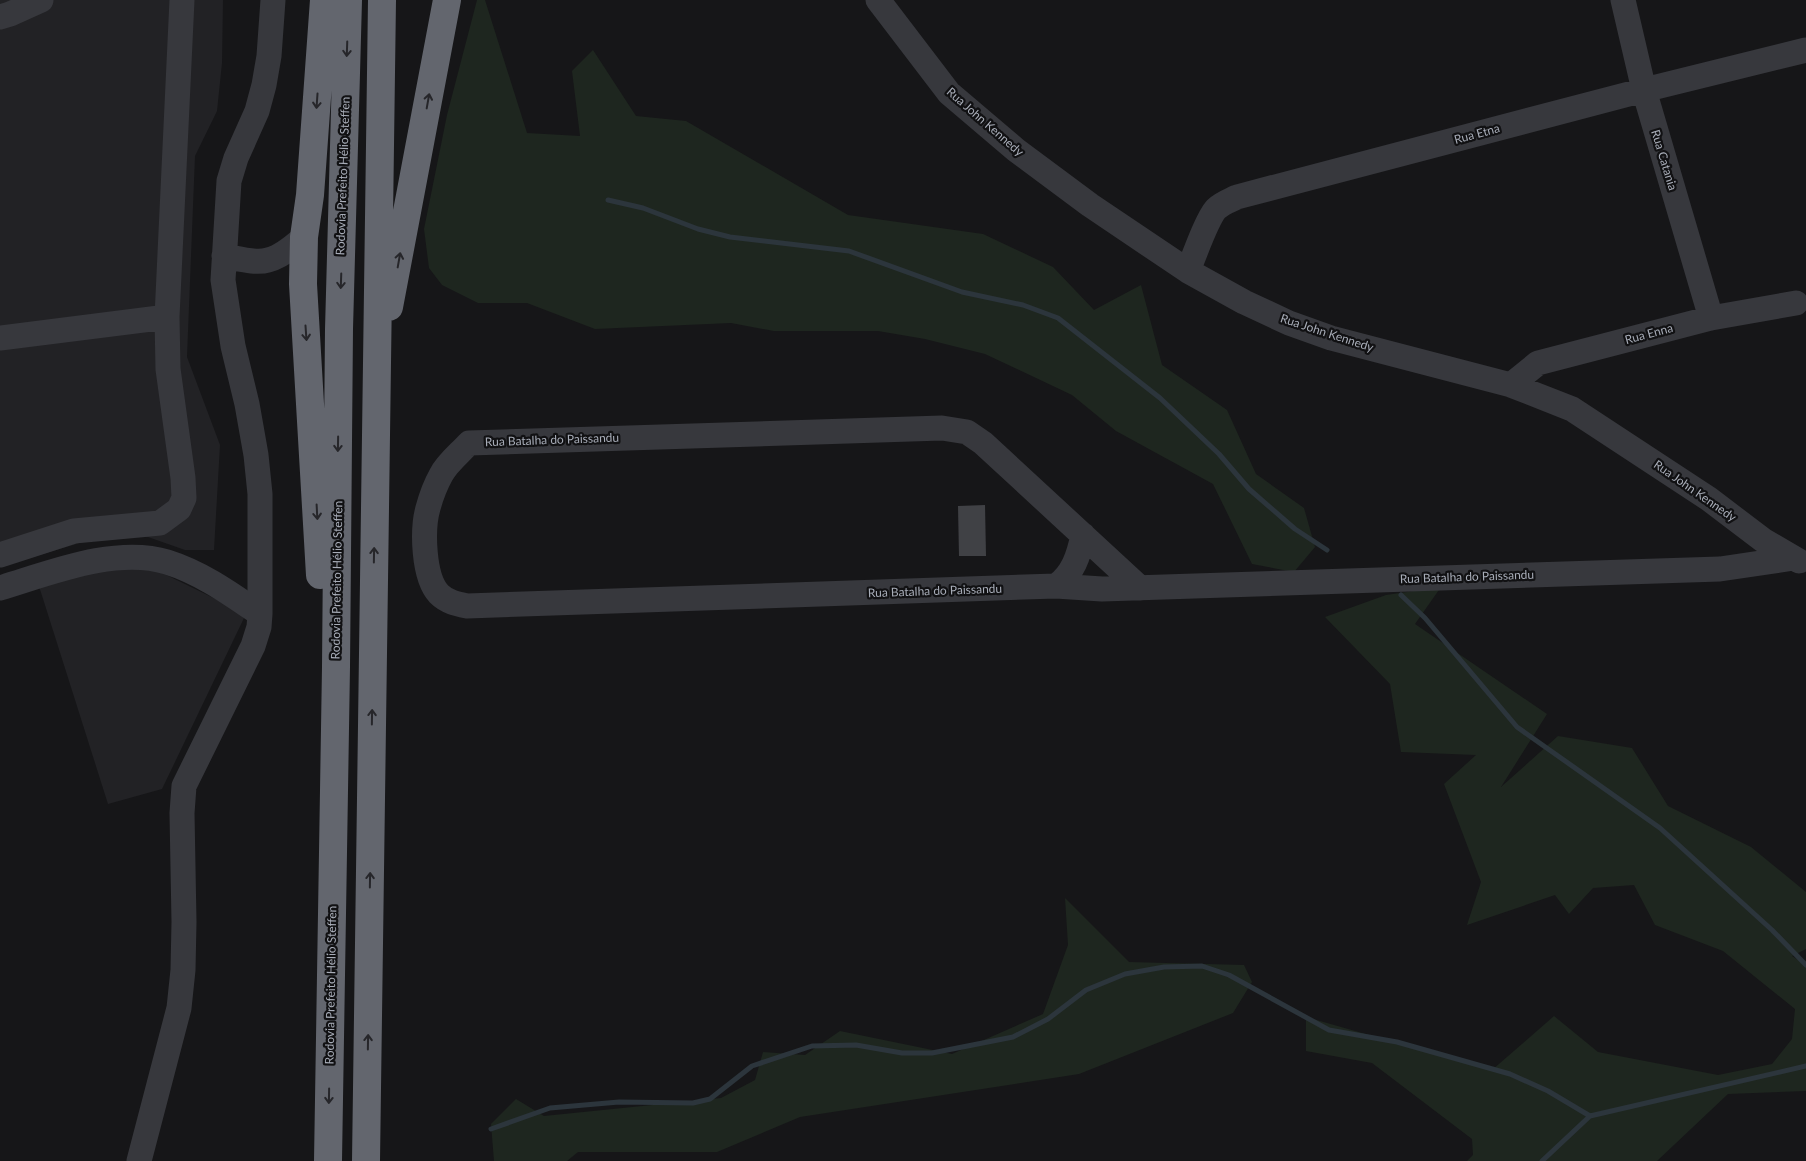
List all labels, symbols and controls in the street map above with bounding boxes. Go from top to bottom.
one-way arrow [342,40,352,56]
street label: Rua John Kennedy [944,84,1028,160]
one-way arrow [312,93,321,109]
one-way arrow [424,93,434,109]
street label: Rodovia Prefeito Hélio Steffen [332,96,353,256]
street label: Rua Etna [1452,120,1501,147]
street label: Rua Catania [1648,128,1681,192]
one-way arrow [395,253,404,269]
one-way arrow [336,273,345,289]
street label: Rua John Kennedy [1279,310,1376,355]
street label: Rua Enna [1623,320,1675,347]
one-way arrow [301,324,310,340]
street label: Rua Batalha do Paissandu [485,430,619,449]
one-way arrow [333,435,343,451]
street label: Rua John Kennedy [1651,457,1740,525]
street label: Rodovia Prefeito Hélio Steffen [328,500,345,660]
one-way arrow [312,504,322,520]
one-way arrow [369,547,379,564]
street label: Rua Batalha do Paissandu [1400,567,1534,586]
street label: Rua Batalha do Paissandu [868,581,1002,600]
one-way arrow [367,710,377,726]
one-way arrow [365,872,375,888]
street label: Rodovia Prefeito Hélio Steffen [322,905,339,1065]
one-way arrow [363,1035,373,1051]
one-way arrow [324,1088,334,1104]

